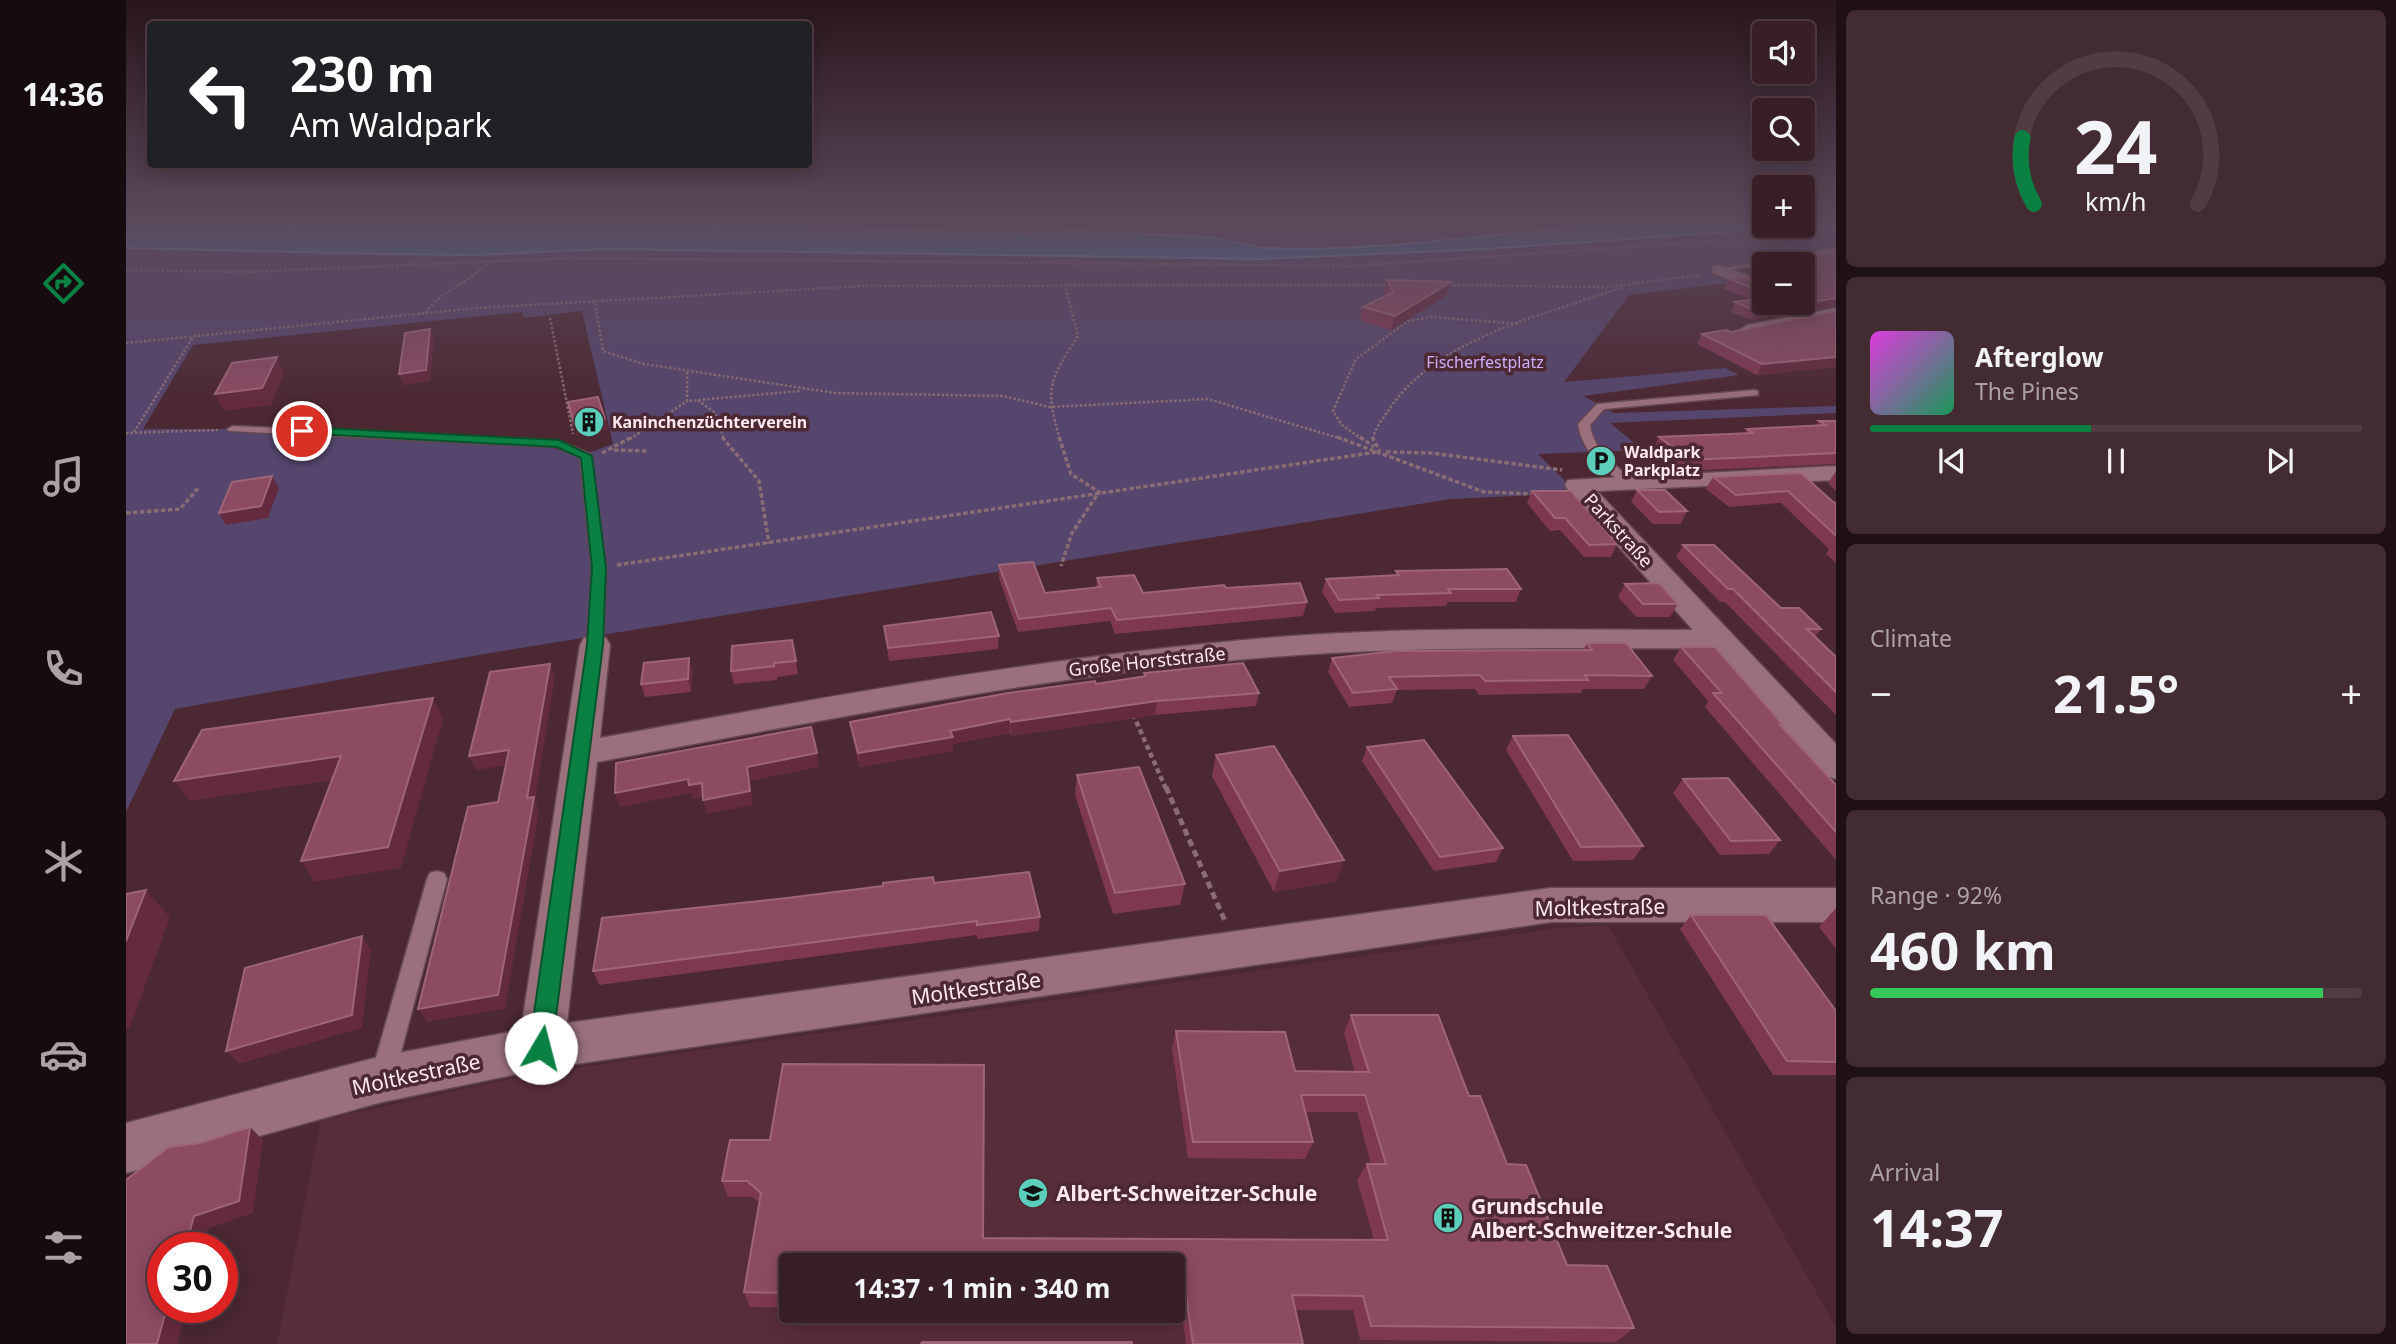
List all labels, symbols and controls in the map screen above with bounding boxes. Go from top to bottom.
map controls [1752,21,1815,315]
button: sound [1752,21,1815,84]
text: 230 m [290,40,435,106]
icon: left [175,49,266,140]
text: 14:36 [22,72,104,115]
text: 24 [2074,97,2158,196]
button: search [1752,98,1815,161]
text: Am Waldpark [290,103,492,146]
button: + [1752,175,1815,238]
text: km/h [2085,184,2147,218]
button: − [1752,252,1815,315]
icon: directions [39,259,88,308]
text: Afterglow [1975,339,2103,375]
park label: Fischerfestplatz [1426,351,1544,373]
text: The Pines [1975,375,2079,407]
pin [272,401,332,461]
building icon: Kaninchenzüchterverein [572,405,606,439]
place label: Kaninchenzüchterverein [612,411,807,433]
icon: arrive [283,412,321,450]
place label: Waldpark Parkplatz [1624,441,1700,481]
icon: previous [1933,442,1971,480]
icon: pause [2097,442,2135,480]
icon: next [2261,442,2299,480]
parking icon: Waldpark Parkplatz [1584,444,1618,478]
icon: music [39,452,88,501]
street label: Parkstraße [1579,488,1659,572]
text: Climate [1870,622,1952,654]
street label: Große Horststraße [1067,641,1227,681]
icon: phone [39,644,88,693]
text: 21.5° [2053,657,2179,728]
text: − [1870,667,1892,719]
text: + [2340,667,2362,719]
icon: climate [39,837,88,886]
text: Range · 92% [1870,879,2002,911]
street label: Moltkestraße [1534,892,1666,922]
text: 460 km [1870,914,2056,985]
street label: Moltkestraße [909,965,1043,1011]
position arrow [504,1011,578,1085]
icon: car [39,1030,88,1079]
street label: Moltkestraße [349,1047,483,1101]
text: Arrival [1870,1156,1940,1188]
school or university icon: Albert-Schweitzer-Schule [1016,1176,1050,1210]
place label: Albert-Schweitzer-Schule [1056,1179,1317,1207]
text: 14:37 [1870,1191,2004,1262]
place label: Grundschule Albert-Schweitzer-Schule [1471,1192,1732,1244]
building icon: Grundschule Albert-Schweitzer-Schule [1431,1201,1465,1235]
icon: filters [39,1223,88,1272]
speed limit sign: 30 [147,1232,238,1323]
text: 14:37 · 1 min · 340 m [854,1270,1110,1306]

